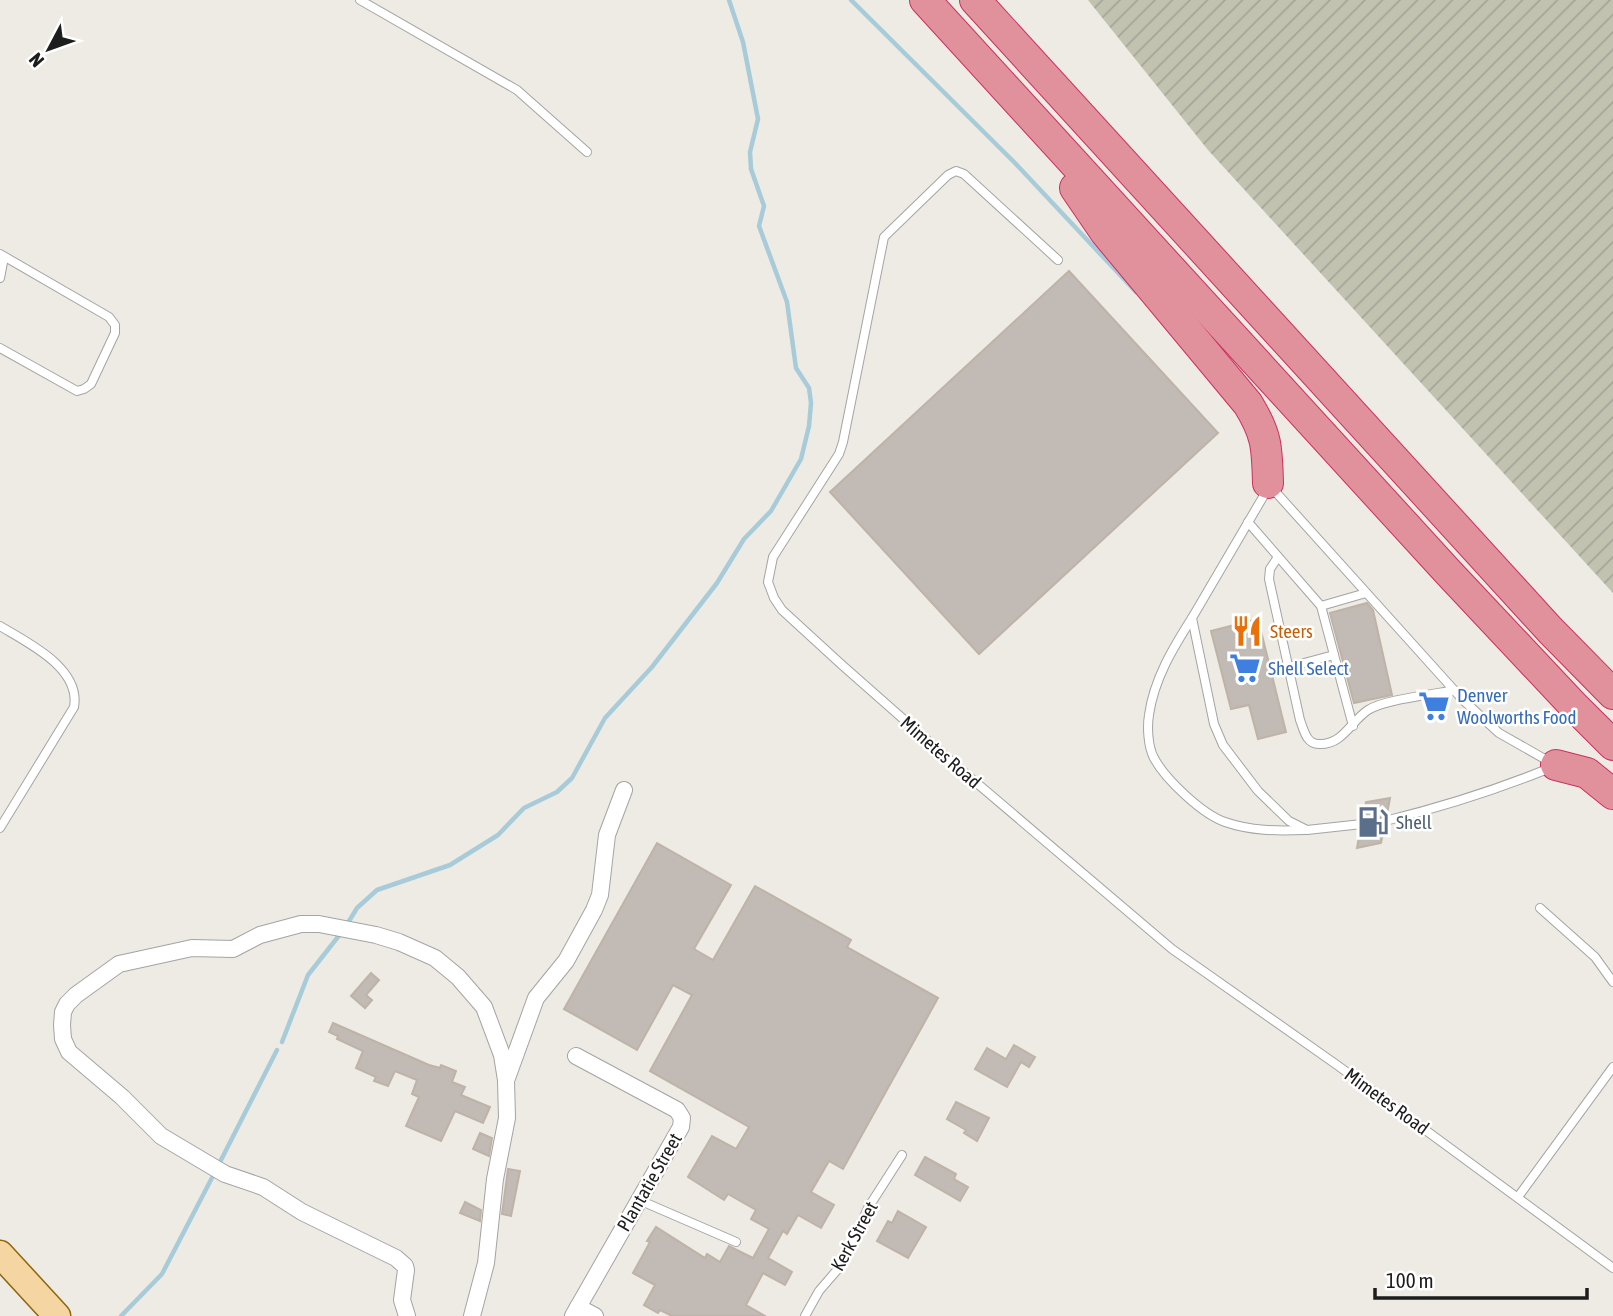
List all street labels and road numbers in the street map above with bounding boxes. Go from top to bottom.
street label: Mimetes Road [896,711,986,793]
street label: Mimetes Road [1341,1063,1433,1139]
street label: Plantatie Street [612,1129,686,1235]
street label: Kerk Street [826,1198,882,1274]

